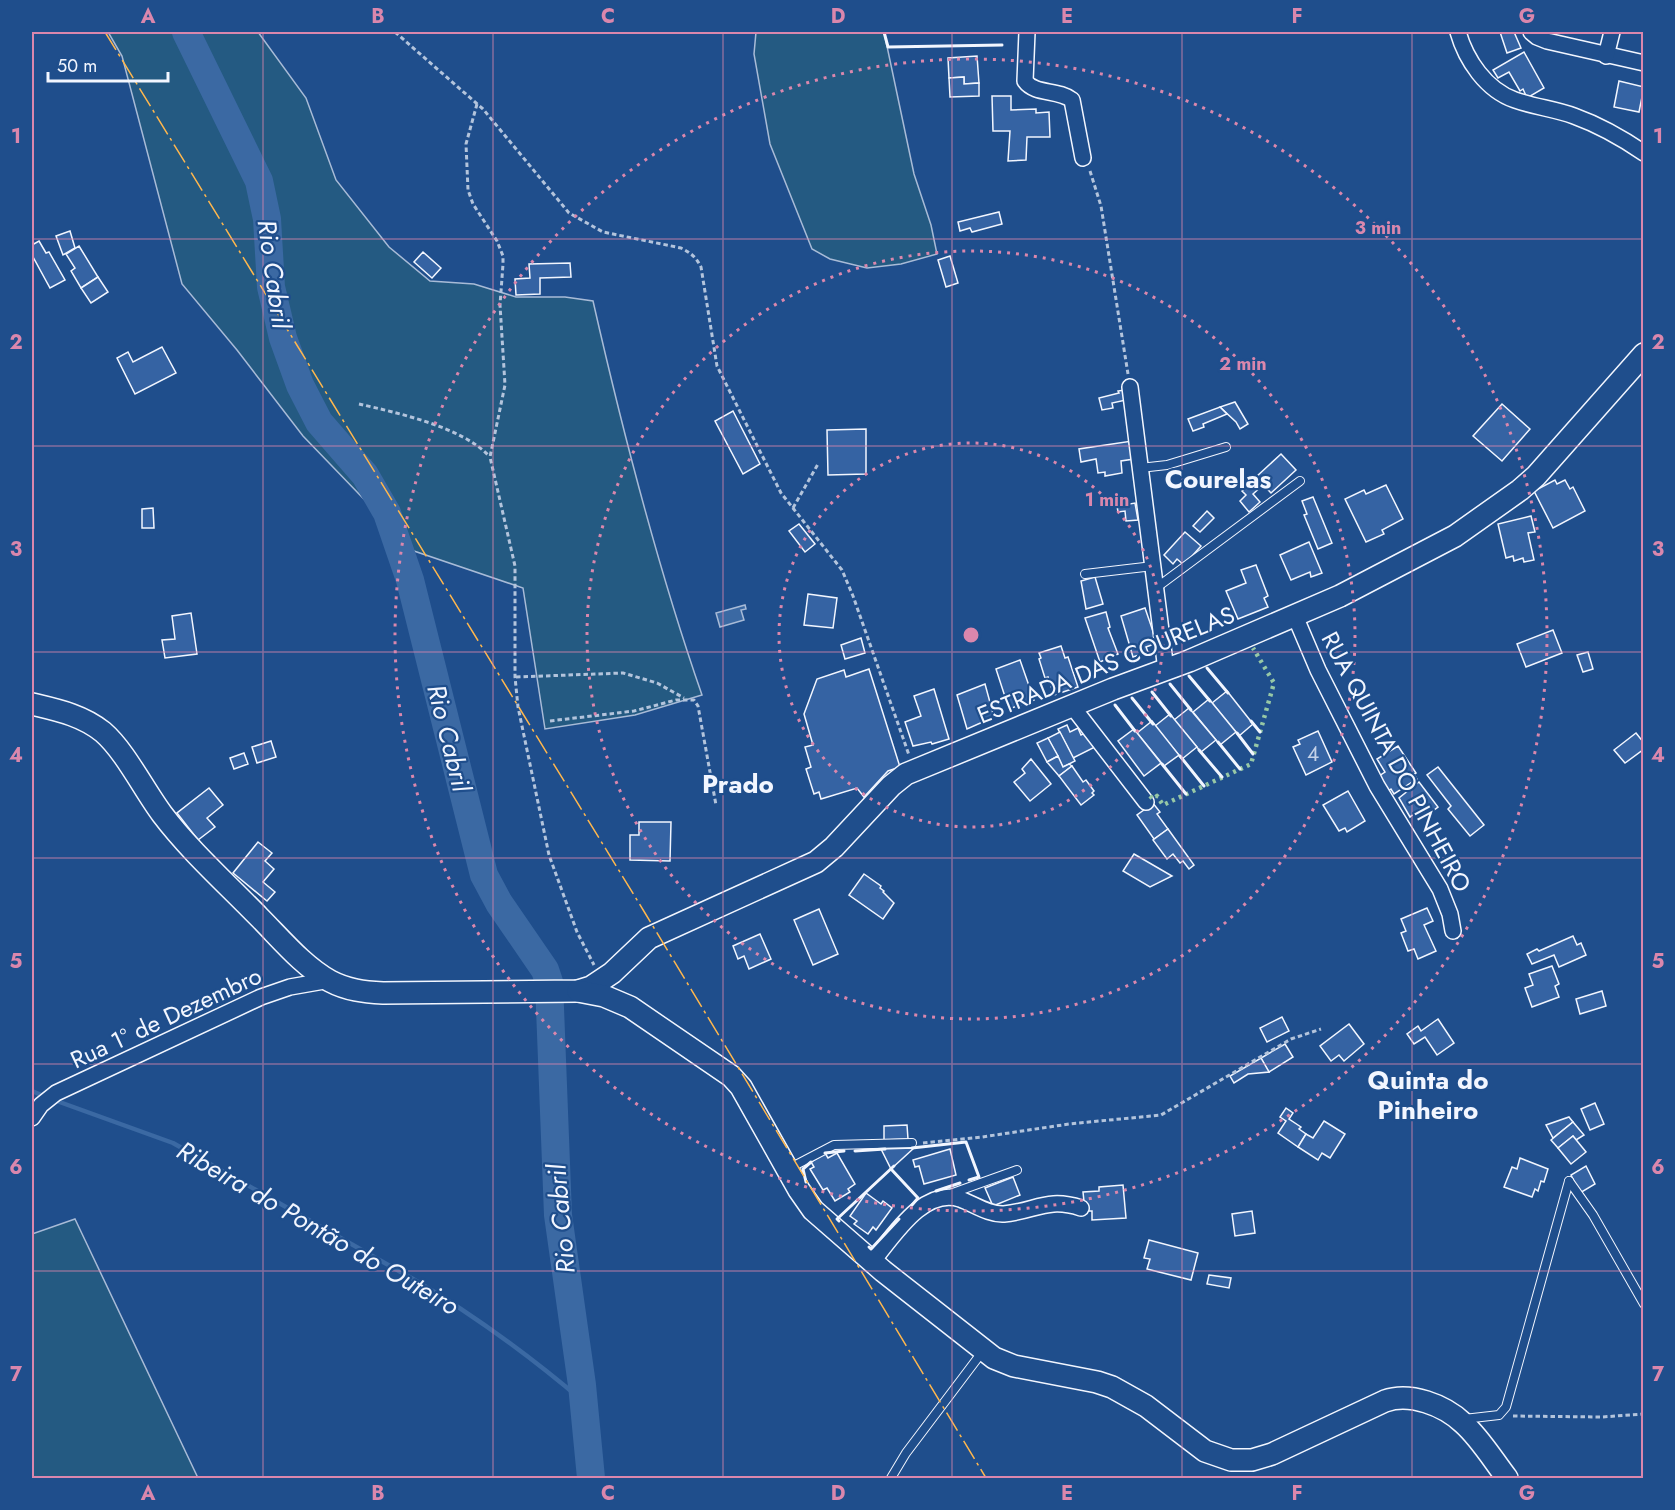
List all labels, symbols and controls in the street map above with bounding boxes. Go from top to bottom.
text: A [140,2,156,31]
text: B [371,2,385,31]
text: C [601,2,615,31]
text: D [831,2,845,31]
text: E [1061,2,1073,31]
text: F [1291,2,1303,31]
text: G [1519,2,1535,31]
scale bar [48,45,168,83]
text: 50 m [57,53,97,79]
text: 1 [11,122,21,151]
text: 1 [1653,122,1663,151]
text: 3 min [1355,215,1401,241]
water label: Rio Cabril [248,217,301,332]
text: 2 [9,328,23,357]
text: 2 [1651,328,1665,357]
text: 2 min [1219,351,1267,377]
district label: Courelas [1165,460,1271,498]
text: 1 min [1085,487,1129,513]
text: 3 [10,535,22,564]
text: 3 [1652,535,1664,564]
street label: ESTRADA DAS COURELAS [972,597,1240,732]
centre of rings [961,625,981,645]
street label: RUA QUINTA DO PINHEIRO [1313,625,1480,898]
water label: Rio Cabril [417,680,481,797]
house number: 4 [1307,739,1319,769]
text: 4 [9,741,23,770]
text: 4 [1651,741,1665,770]
district label: Prado [702,765,774,803]
text: 5 [10,947,23,976]
text: 5 [1652,947,1665,976]
street label: Rua 1º de Dezembro [64,958,267,1077]
district label: Quinta do Pinheiro [1368,1061,1488,1129]
water label: Ribeira do Pontão do Outeiro [170,1131,466,1325]
text: 6 [9,1153,23,1182]
text: 6 [1651,1153,1665,1182]
water label: Rio Cabril [537,1162,585,1275]
text: 7 [10,1360,23,1389]
text: 7 [1652,1360,1665,1389]
text: A [140,1479,156,1508]
text: B [371,1479,385,1508]
text: C [601,1479,615,1508]
text: D [831,1479,845,1508]
text: E [1061,1479,1073,1508]
text: F [1291,1479,1303,1508]
text: G [1519,1479,1535,1508]

